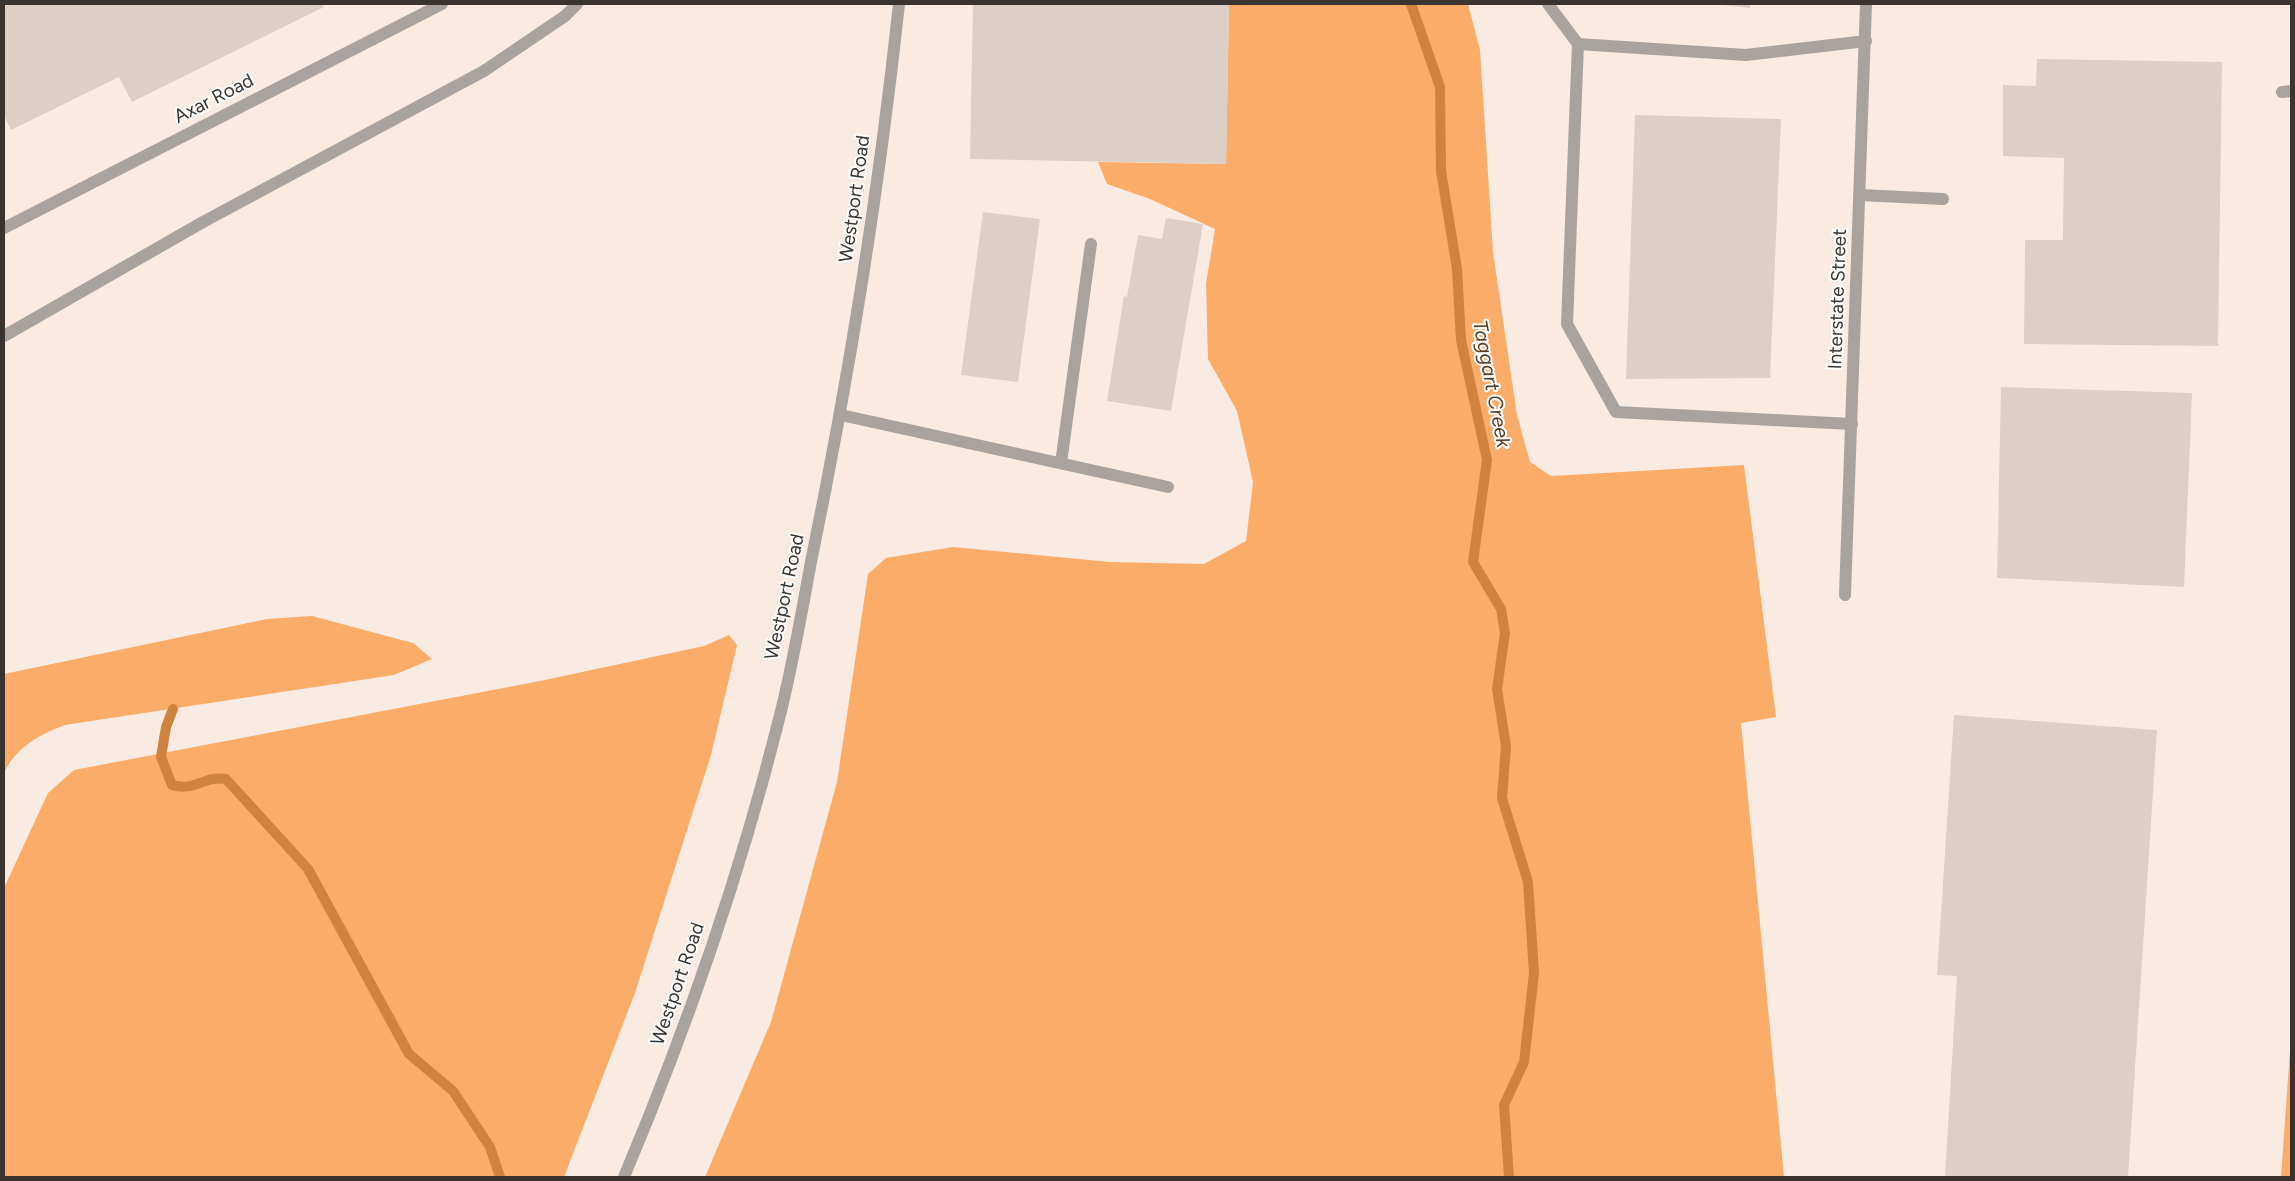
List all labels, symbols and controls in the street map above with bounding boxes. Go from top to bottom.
street label: Axar Road [170,69,258,129]
street label: Westport Road [835,134,875,264]
street label: Interstate Street [1824,228,1852,370]
water label: Taggart Creek [1467,318,1515,450]
street label: Westport Road [761,532,809,662]
street label: Westport Road [646,920,710,1048]

